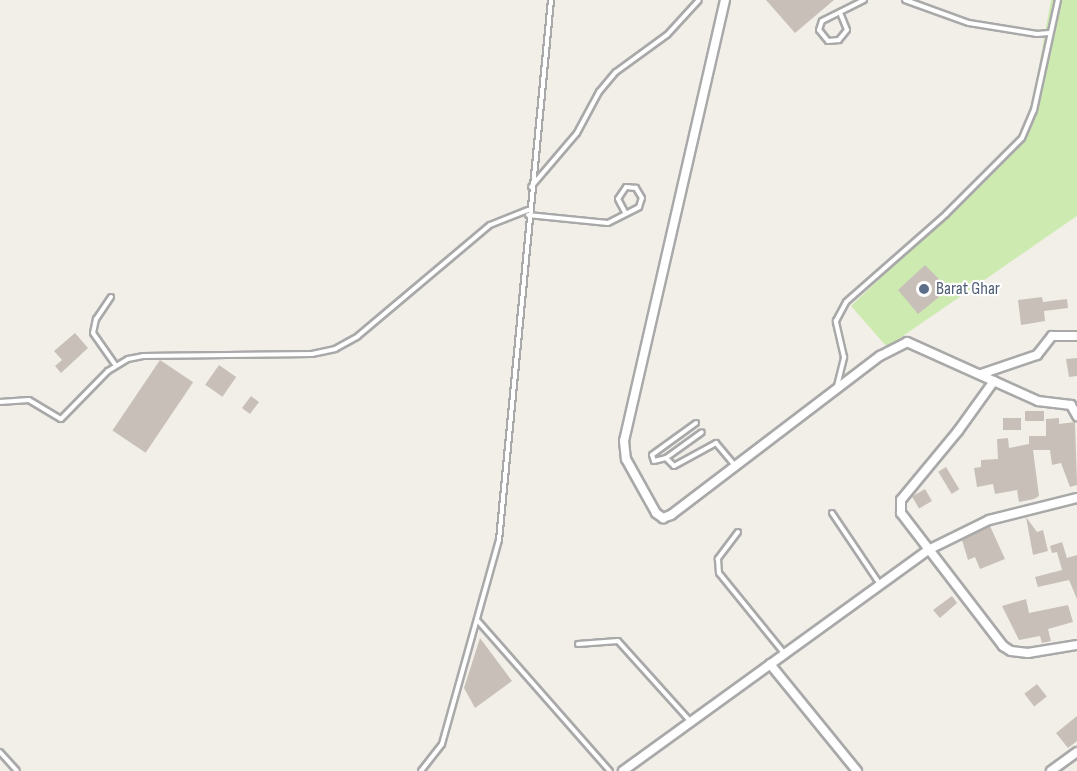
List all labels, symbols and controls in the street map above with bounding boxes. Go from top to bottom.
place label: Barat Ghar [936,278,1000,300]
marker: Barat Ghar [917,282,931,296]

